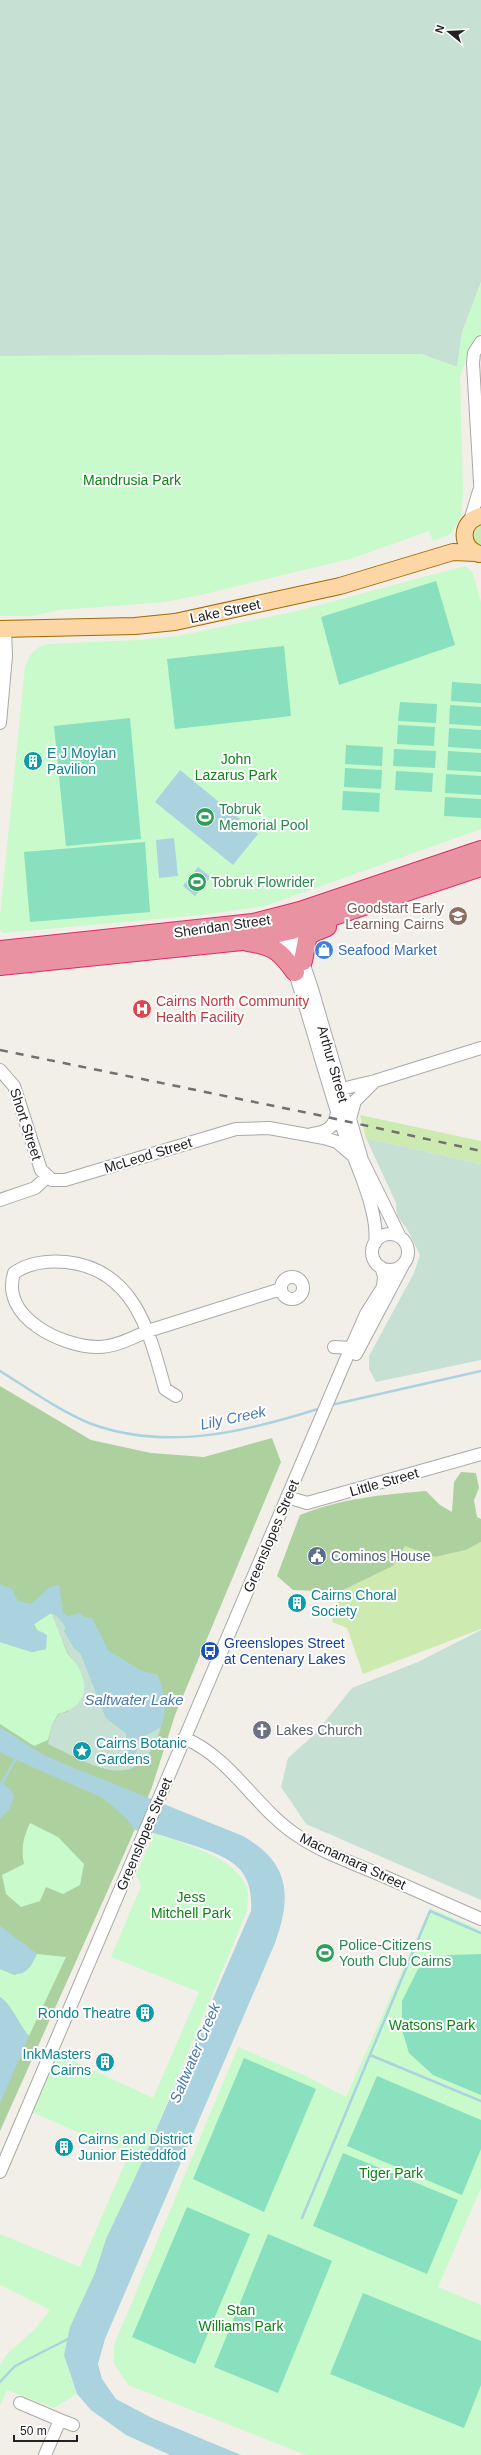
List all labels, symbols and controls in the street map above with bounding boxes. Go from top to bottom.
north arrow [429,12,469,52]
text: N [433,23,446,35]
park label: Mandrusia Park [83,472,182,488]
street label: Lake Street [188,596,262,626]
place label: E J Moylan Pavilion [47,745,116,777]
building icon: E J Moylan Pavilion [22,750,44,772]
park label: John Lazarus Park [195,751,278,783]
place label: Tobruk Memorial Pool [219,801,308,833]
sports icon: Tobruk Memorial Pool [194,806,216,828]
sports icon: Tobruk Flowrider [186,871,208,893]
place label: Tobruk Flowrider [211,874,315,890]
place label: Goodstart Early Learning Cairns [345,900,444,932]
school or university icon: Goodstart Early Learning Cairns [447,905,469,927]
street label: Sheridan Street [173,911,271,941]
shop icon: Seafood Market [313,939,335,961]
place label: Seafood Market [338,942,437,958]
place label: Cairns North Community Health Facility [156,993,309,1025]
hospital icon: Cairns North Community Health Facility [131,998,153,1020]
street label: Arthur Street [314,1024,352,1104]
street label: Short Street [7,1086,45,1162]
street label: McLeod Street [102,1134,194,1176]
water label: Lily Creek [199,1402,269,1433]
street label: Little Street [348,1465,420,1499]
street label: Greenslopes Street [240,1477,302,1595]
public building icon: Cominos House [306,1545,328,1567]
place label: Cominos House [331,1548,431,1564]
place label: Cairns Choral Society [311,1587,397,1619]
building icon: Cairns Choral Society [286,1592,308,1614]
place label: Greenslopes Street at Centenary Lakes [224,1635,345,1667]
bus stop icon: Greenslopes Street at Centenary Lakes [199,1640,221,1662]
water label: Saltwater Lake [84,1691,184,1708]
church icon: Lakes Church [251,1719,273,1741]
place label: Lakes Church [276,1722,362,1738]
place label: Cairns Botanic Gardens [96,1735,187,1767]
place icon: Cairns Botanic Gardens [71,1740,93,1762]
street label: Greenslopes Street [113,1775,175,1893]
street label: Macnamara Street [297,1829,409,1893]
park label: Jess Mitchell Park [151,1889,232,1921]
place label: Police-Citizens Youth Club Cairns [339,1937,451,1969]
sports icon: Police-Citizens Youth Club Cairns [314,1942,336,1964]
water label: Saltwater Creek [166,1999,224,2105]
building icon: Rondo Theatre [134,2002,156,2024]
place label: Rondo Theatre [38,2005,131,2021]
park label: Watsons Park [389,2017,476,2033]
place label: InkMasters Cairns [23,2046,91,2078]
building icon: InkMasters Cairns [94,2051,116,2073]
place label: Cairns and District Junior Eisteddfod [78,2131,192,2163]
building icon: Cairns and District Junior Eisteddfod [53,2136,75,2158]
park label: Tiger Park [359,2165,424,2181]
park label: Stan Williams Park [199,2302,284,2334]
scale bar [14,2417,77,2443]
text: 50 m [20,2424,47,2438]

